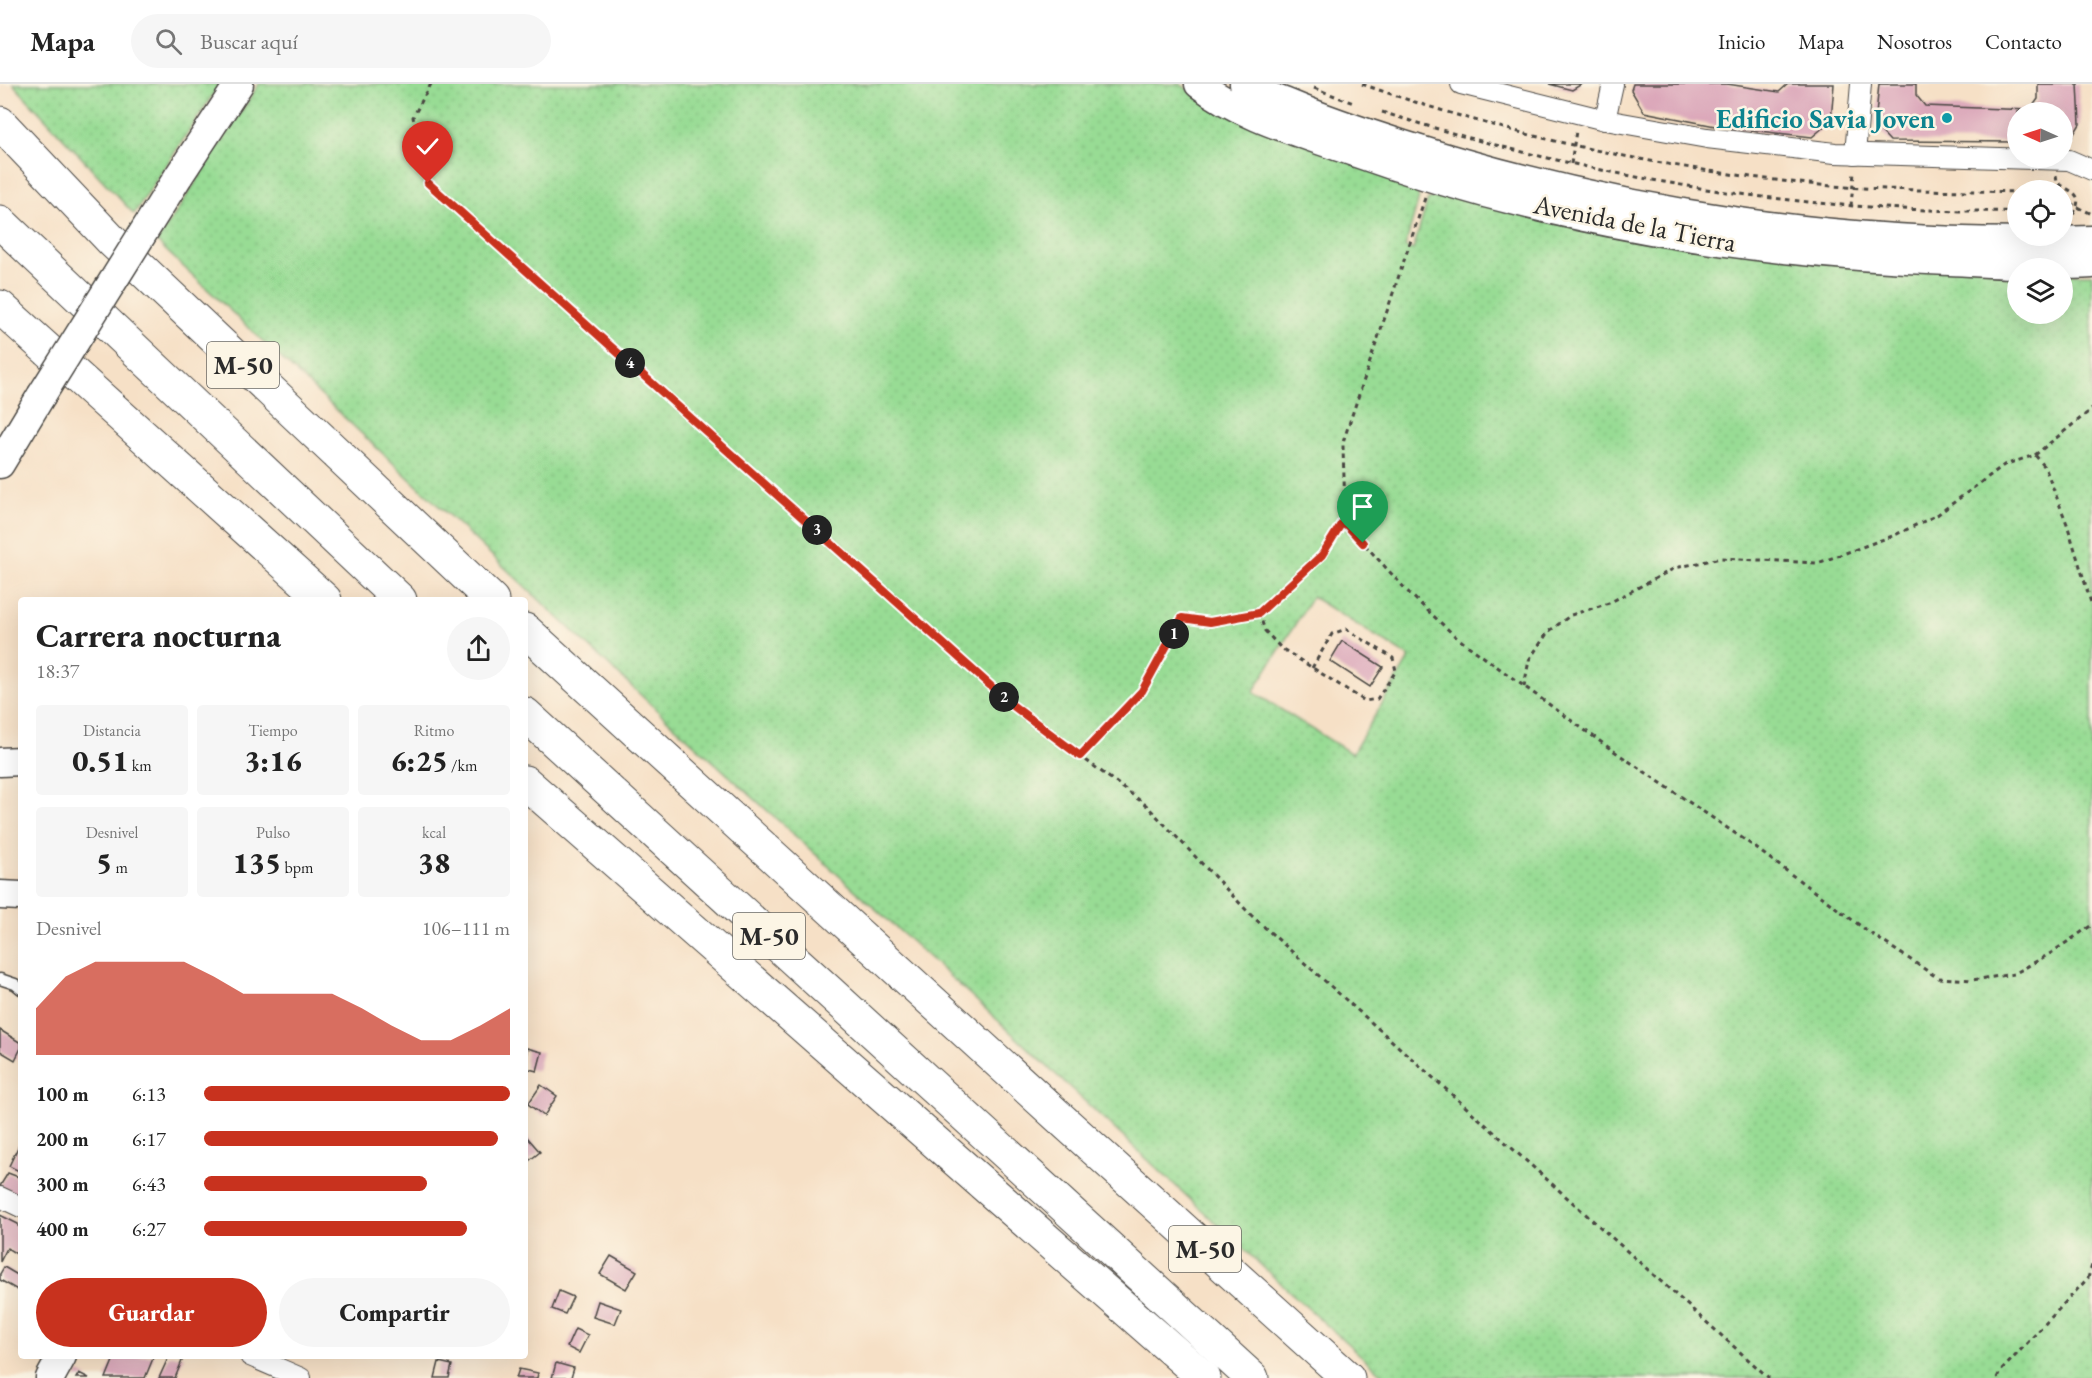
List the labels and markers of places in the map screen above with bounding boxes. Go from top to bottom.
place label: Edificio Savia Joven [1716,101,1935,136]
marker: Edificio Savia Joven [1940,111,1954,125]
pin [402,121,453,183]
pin: 4 [615,348,645,378]
pin [1337,481,1388,543]
pin: 3 [802,515,832,545]
pin: 1 [1159,619,1189,649]
pin: 2 [989,682,1019,712]

